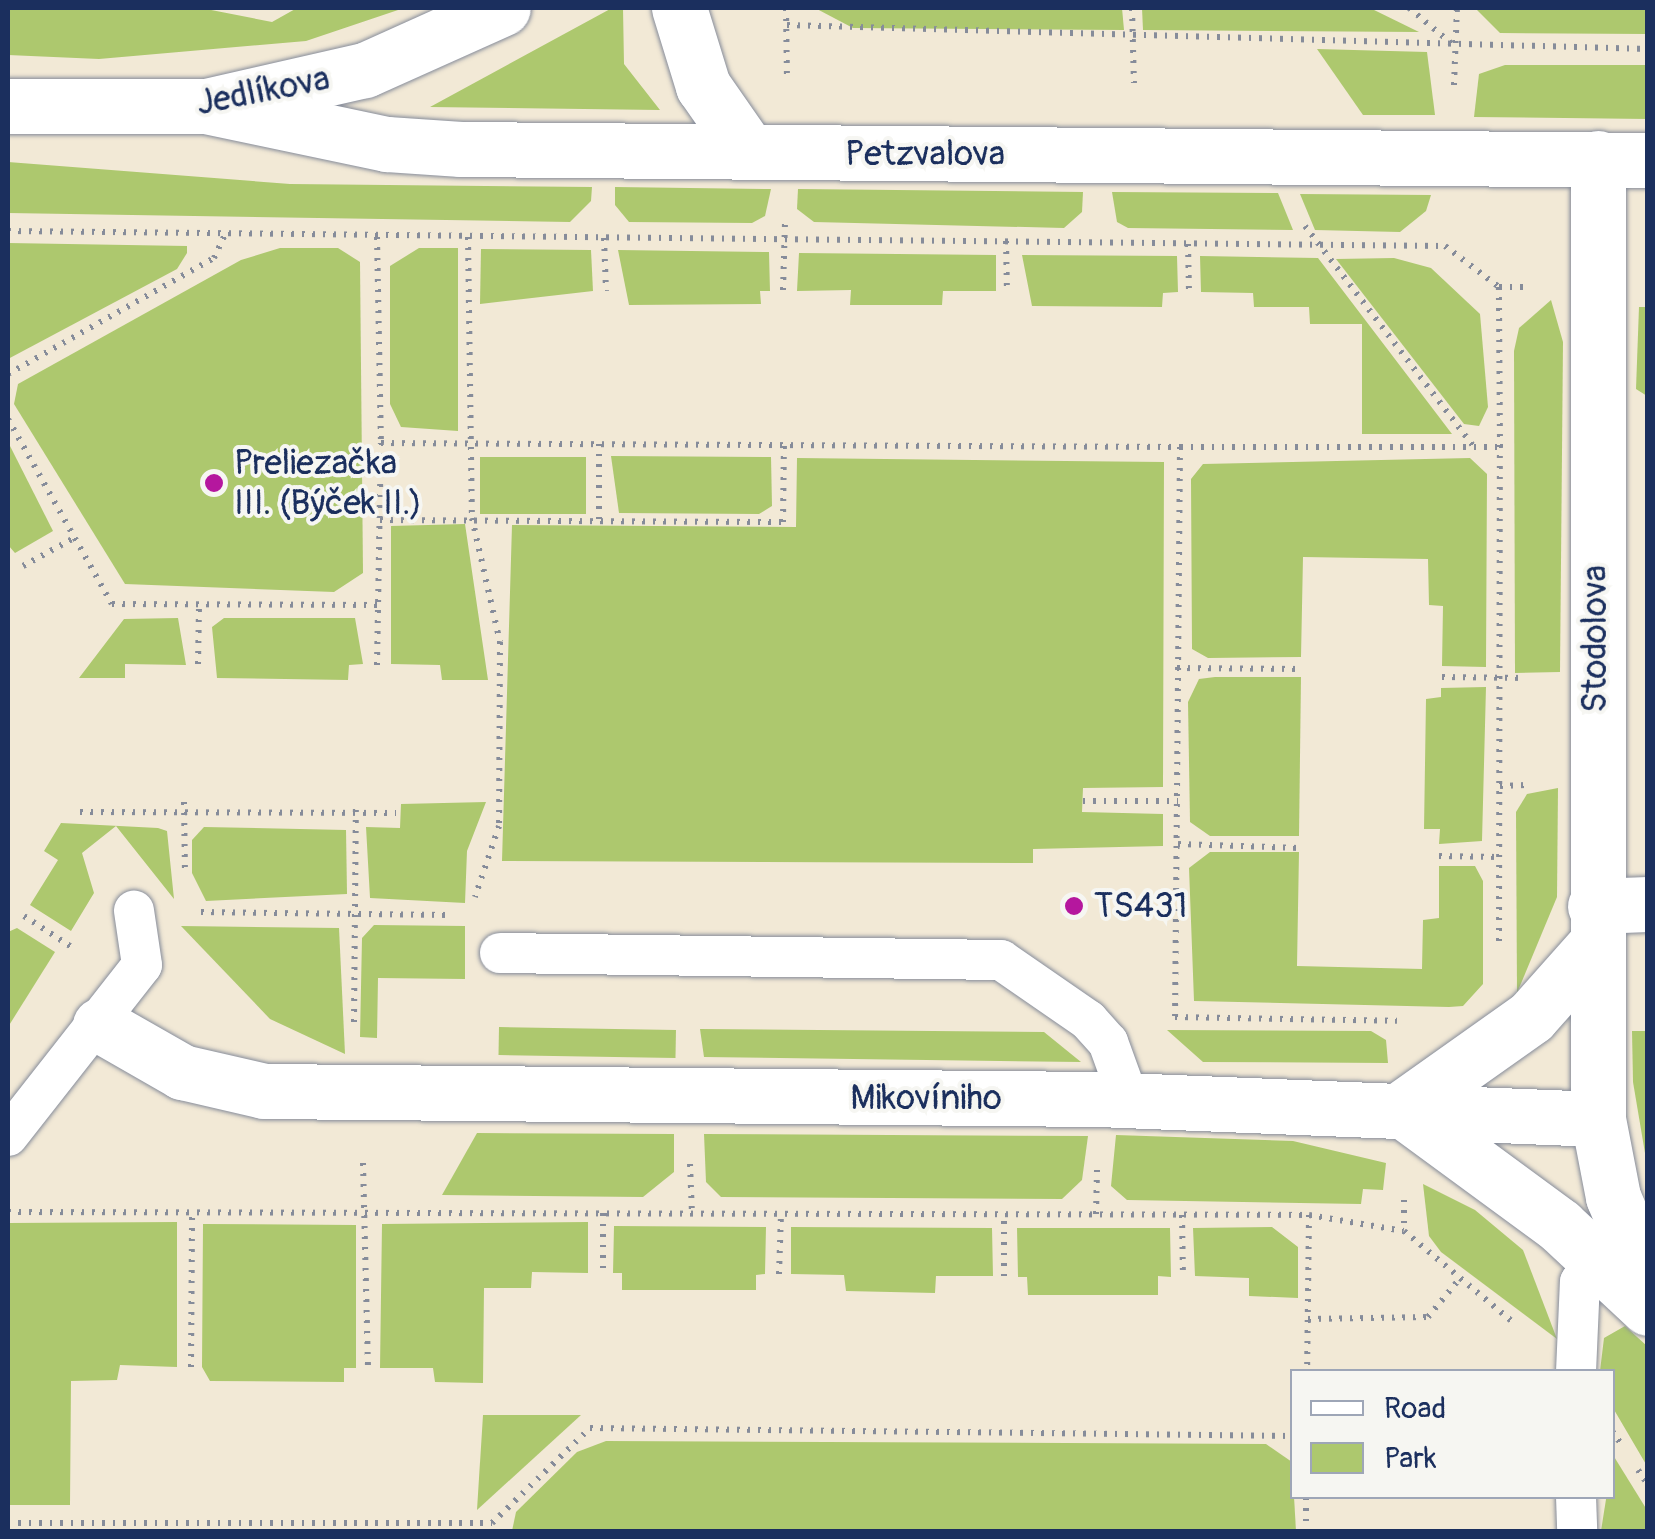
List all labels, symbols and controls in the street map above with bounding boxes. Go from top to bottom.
street label: Jedlíkova [193,58,333,124]
street label: Petzvalova [845,133,1005,175]
place label: Preliezačka III. (Býček II.) [234,442,422,524]
marker: Preliezačka III. (Býček II.) [203,472,225,494]
street label: Stodolova [1574,565,1616,713]
place label: TS431 [1094,885,1187,927]
marker: TS431 [1063,895,1085,917]
street label: Mikovíniho [850,1077,1002,1119]
legend [1290,1369,1615,1499]
text: Road [1384,1390,1446,1427]
text: Park [1384,1440,1437,1477]

